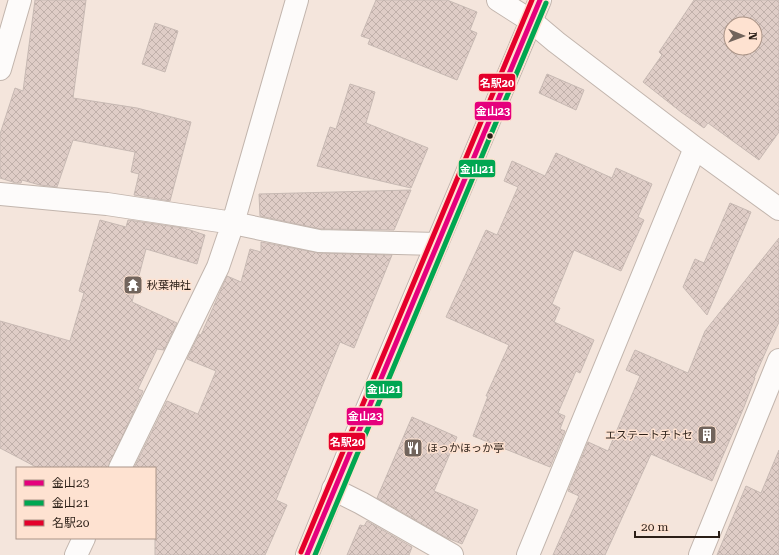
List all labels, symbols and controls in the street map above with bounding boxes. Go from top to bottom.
north arrow [723,16,763,56]
text: N [746,32,759,41]
line badge: 名駅20 [478,73,516,92]
text: 名駅20 [480,77,514,90]
line badge: 金山23 [474,101,512,121]
text: 金山23 [476,105,510,118]
unlabelled marker [485,131,495,141]
line badge: 金山21 [458,159,496,178]
text: 金山21 [460,163,494,176]
temple icon: 秋葉神社 [122,274,144,296]
place label: 秋葉神社 [147,279,191,292]
line badge: 金山21 [365,380,403,399]
text: 金山21 [367,383,401,396]
line badge: 金山23 [346,407,384,426]
text: 金山23 [348,410,382,423]
building icon: エステートチトセ [696,424,718,446]
place label: エステートチトセ [605,429,693,442]
line badge: 名駅20 [328,432,366,451]
text: 名駅20 [330,436,364,449]
restaurant icon: ほっかほっか亭 [402,437,424,459]
place label: ほっかほっか亭 [427,442,504,455]
legend [16,467,156,539]
text: 金山23 [52,476,90,490]
text: 金山21 [52,496,90,510]
scale bar [635,513,719,539]
text: 名駅20 [52,516,90,530]
text: 20 m [641,520,668,534]

